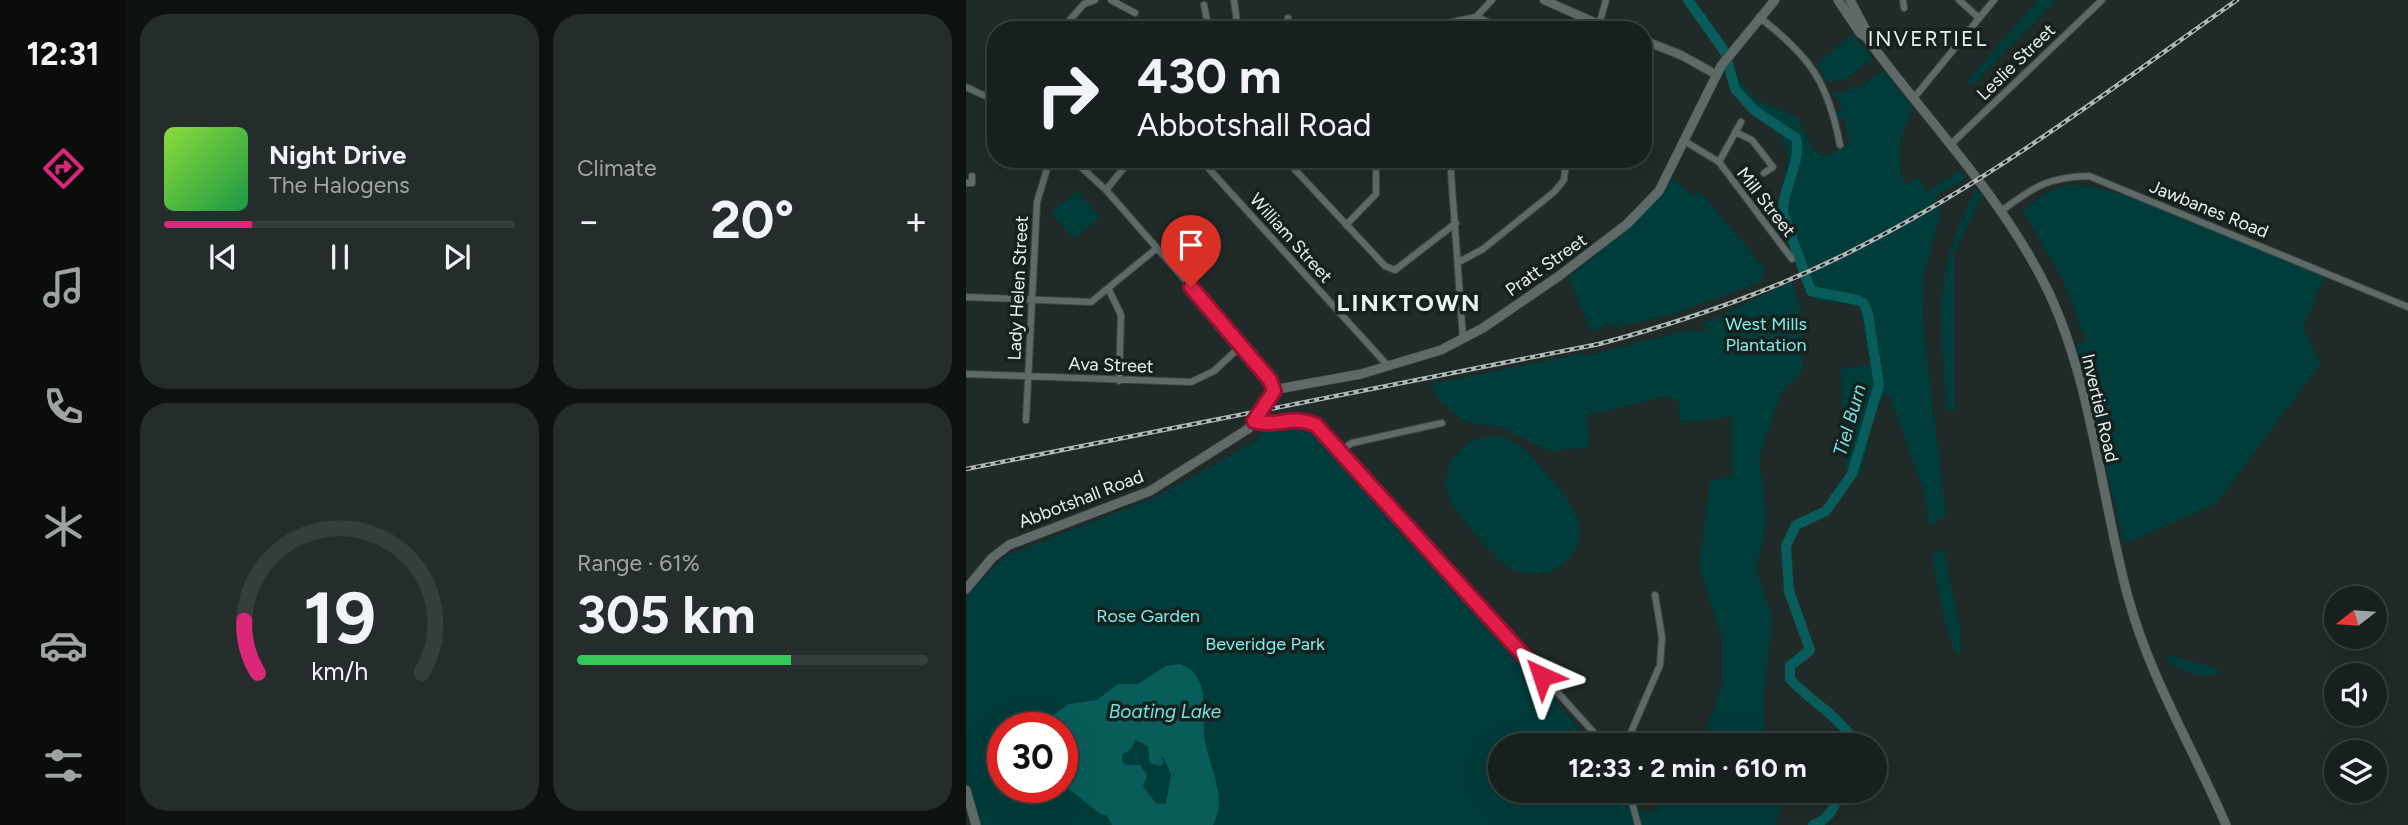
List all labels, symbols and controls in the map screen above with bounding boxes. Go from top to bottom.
street label: Leslie Street [1972,19,2060,105]
district label: INVERTIEL [1868,26,1988,51]
text: 12:31 [27,35,99,73]
text: 430 m [1137,46,1281,105]
icon: right [1022,49,1113,140]
text: Abbotshall Road [1137,106,1372,144]
text: Night Drive [269,139,406,171]
icon: directions [39,144,88,193]
text: Climate [577,154,656,182]
street label: Mill Street [1732,163,1800,241]
text: The Halogens [269,171,410,199]
street label: Jawbanes Road [2146,175,2272,243]
text: 20° [711,189,794,251]
street label: William Street [1245,189,1337,287]
text: − [577,198,601,244]
text: + [904,198,928,244]
street label: Lady Helen Street [1003,215,1033,361]
pin [1161,215,1221,287]
icon: arrive [1172,226,1210,264]
street label: Pratt Street [1501,229,1591,301]
icon: previous [204,238,242,276]
icon: pause [321,238,359,276]
icon: next [438,238,476,276]
icon: music [39,263,88,312]
district label: LINKTOWN [1337,288,1481,317]
park label: West Mills Plantation [1725,313,1807,356]
street label: Invertiel Road [2077,352,2123,464]
street label: Ava Street [1068,353,1154,377]
water label: Tiel Burn [1828,381,1871,459]
icon: phone [39,382,88,431]
street label: Abbotshall Road [1015,465,1147,533]
icon: climate [39,502,88,551]
text: Range · 61% [577,549,700,577]
text: 19 [303,574,376,661]
text: 305 km [577,584,756,646]
north arrow [2324,586,2387,649]
map controls [2324,586,2387,803]
park label: Rose Garden [1096,605,1200,627]
icon: car [39,621,88,670]
park label: Beveridge Park [1205,633,1325,655]
position arrow [1505,639,1579,713]
text: km/h [311,656,368,686]
button: sound [2324,663,2387,726]
water label: Boating Lake [1109,700,1222,723]
speed limit sign: 30 [987,712,1078,803]
button: layers [2324,740,2387,803]
icon: filters [39,741,88,790]
text: 12:33 · 2 min · 610 m [1568,752,1807,784]

